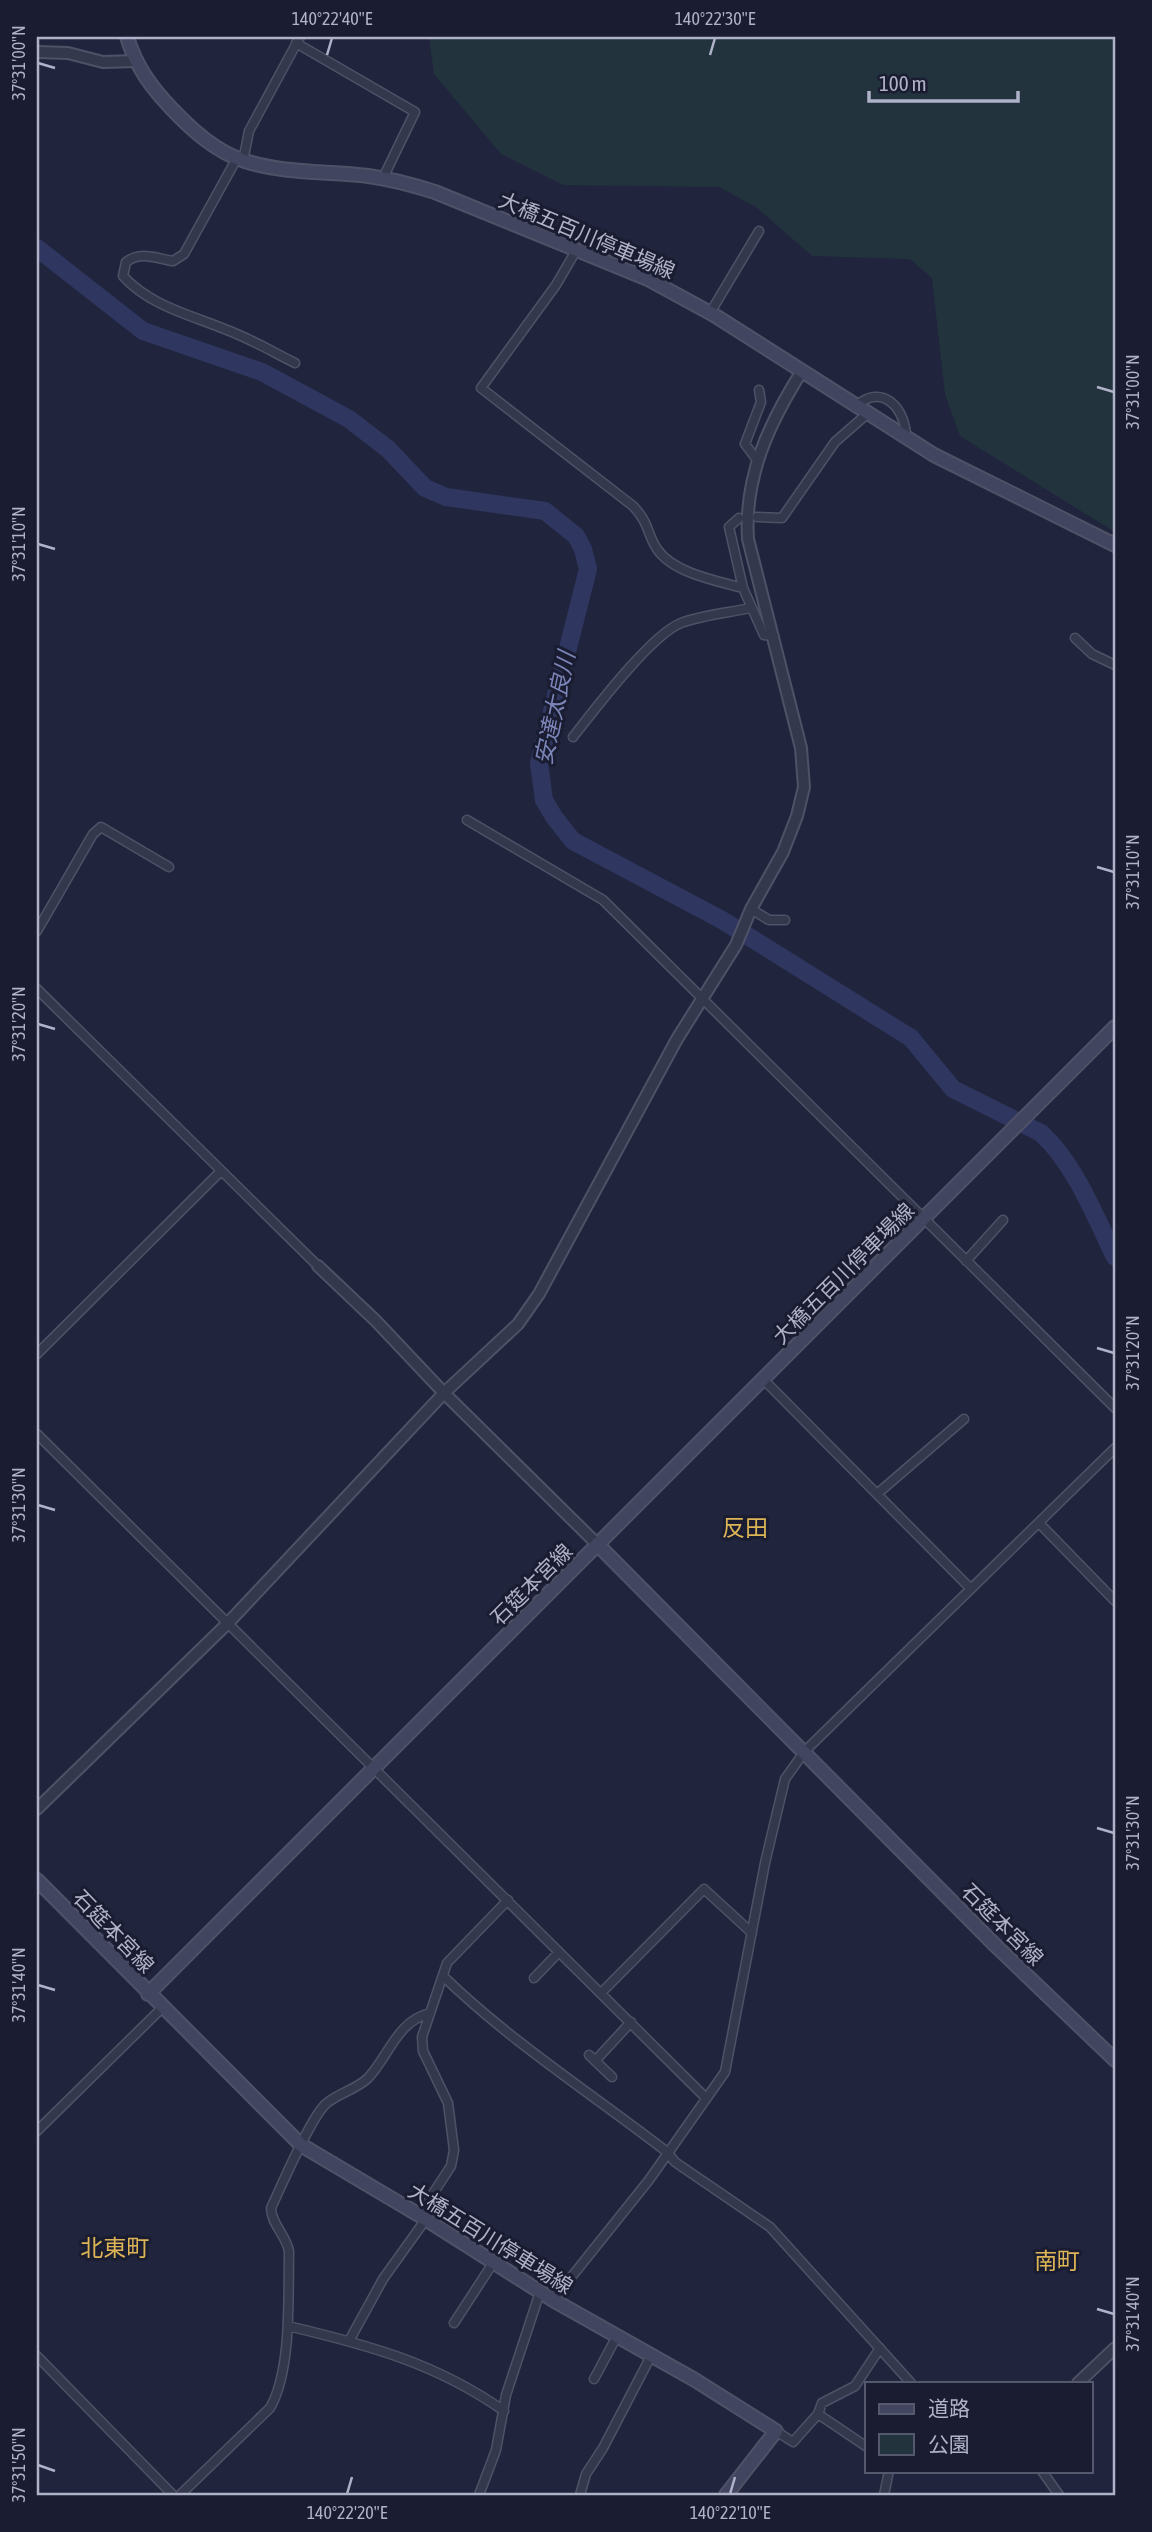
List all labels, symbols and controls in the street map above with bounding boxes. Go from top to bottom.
text: 140°22'40"E [292,8,373,29]
text: 140°22'30"E [675,8,756,29]
text: 37°31'00"N [8,25,29,101]
scale bar [869,60,1017,104]
text: 100 m [879,71,927,95]
street label: 大橋五百川停車場線 [495,187,679,283]
text: 37°31'00"N [1122,354,1143,430]
text: 37°31'10"N [8,506,29,582]
water label: 安達太良川 [530,646,580,767]
text: 37°31'10"N [1122,834,1143,910]
text: 37°31'20"N [8,986,29,1062]
street label: 大橋五百川停車場線 [768,1198,918,1348]
text: 37°31'20"N [1122,1315,1143,1391]
text: 37°31'30"N [8,1467,29,1543]
district label: 反田 [722,1515,768,1541]
street label: 石筵本宮線 [485,1538,577,1630]
text: 37°31'30"N [1122,1795,1143,1871]
street label: 石筵本宮線 [957,1878,1049,1970]
street label: 石筵本宮線 [69,1885,159,1977]
text: 37°31'40"N [8,1947,29,2023]
street label: 大橋五百川停車場線 [405,2178,577,2298]
district label: 北東町 [81,2235,150,2261]
district label: 南町 [1034,2248,1080,2274]
text: 37°31'40"N [1122,2276,1143,2352]
legend [865,2382,1092,2472]
text: 道路 [928,2396,970,2420]
text: 37°31'50"N [8,2427,29,2503]
text: 公園 [928,2432,970,2456]
text: 140°22'20"E [307,2502,388,2523]
text: 140°22'10"E [690,2502,771,2523]

